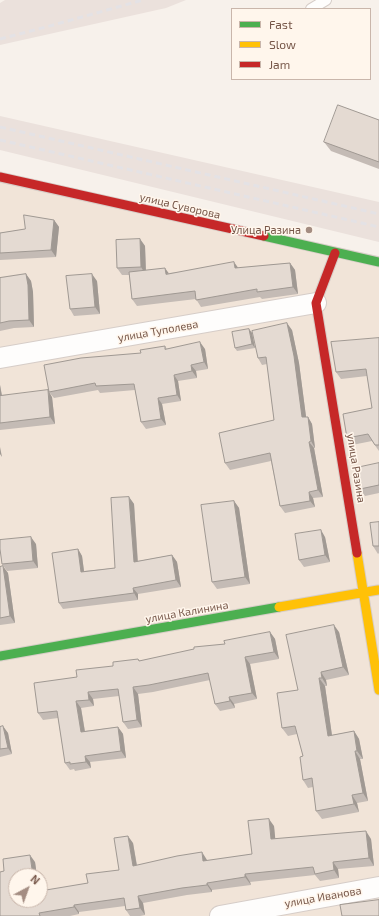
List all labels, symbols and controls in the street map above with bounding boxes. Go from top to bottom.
legend [231,8,371,80]
text: Fast [269,17,292,31]
text: Slow [269,37,296,51]
text: Jam [269,57,290,71]
street label: улица Суворова [138,190,222,222]
place label: Улица Разина [231,223,301,237]
marker: Улица Разина [304,225,314,235]
street label: улица Туполева [117,317,199,345]
street label: улица Разина [344,432,368,504]
street label: улица Калинина [145,598,229,626]
north arrow [8,868,48,908]
text: N [28,872,43,887]
street label: улица Иванова [284,884,362,910]

